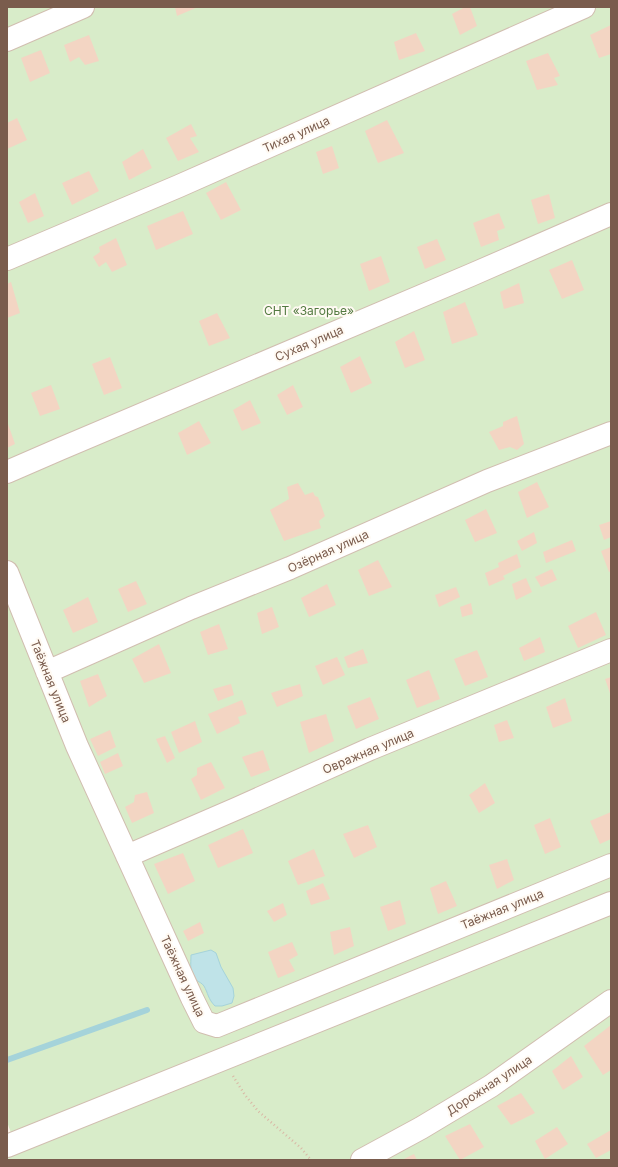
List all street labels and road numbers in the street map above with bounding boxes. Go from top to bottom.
street label: Тихая улица [260,113,332,155]
street label: Сухая улица [272,322,346,364]
street label: Озёрная улица [285,526,371,576]
street label: Таёжная улица [28,637,74,725]
street label: Овражная улица [320,725,416,777]
street label: Таёжная улица [458,886,546,932]
street label: Таёжная улица [158,933,208,1019]
street label: Дорожная улица [443,1052,535,1118]

